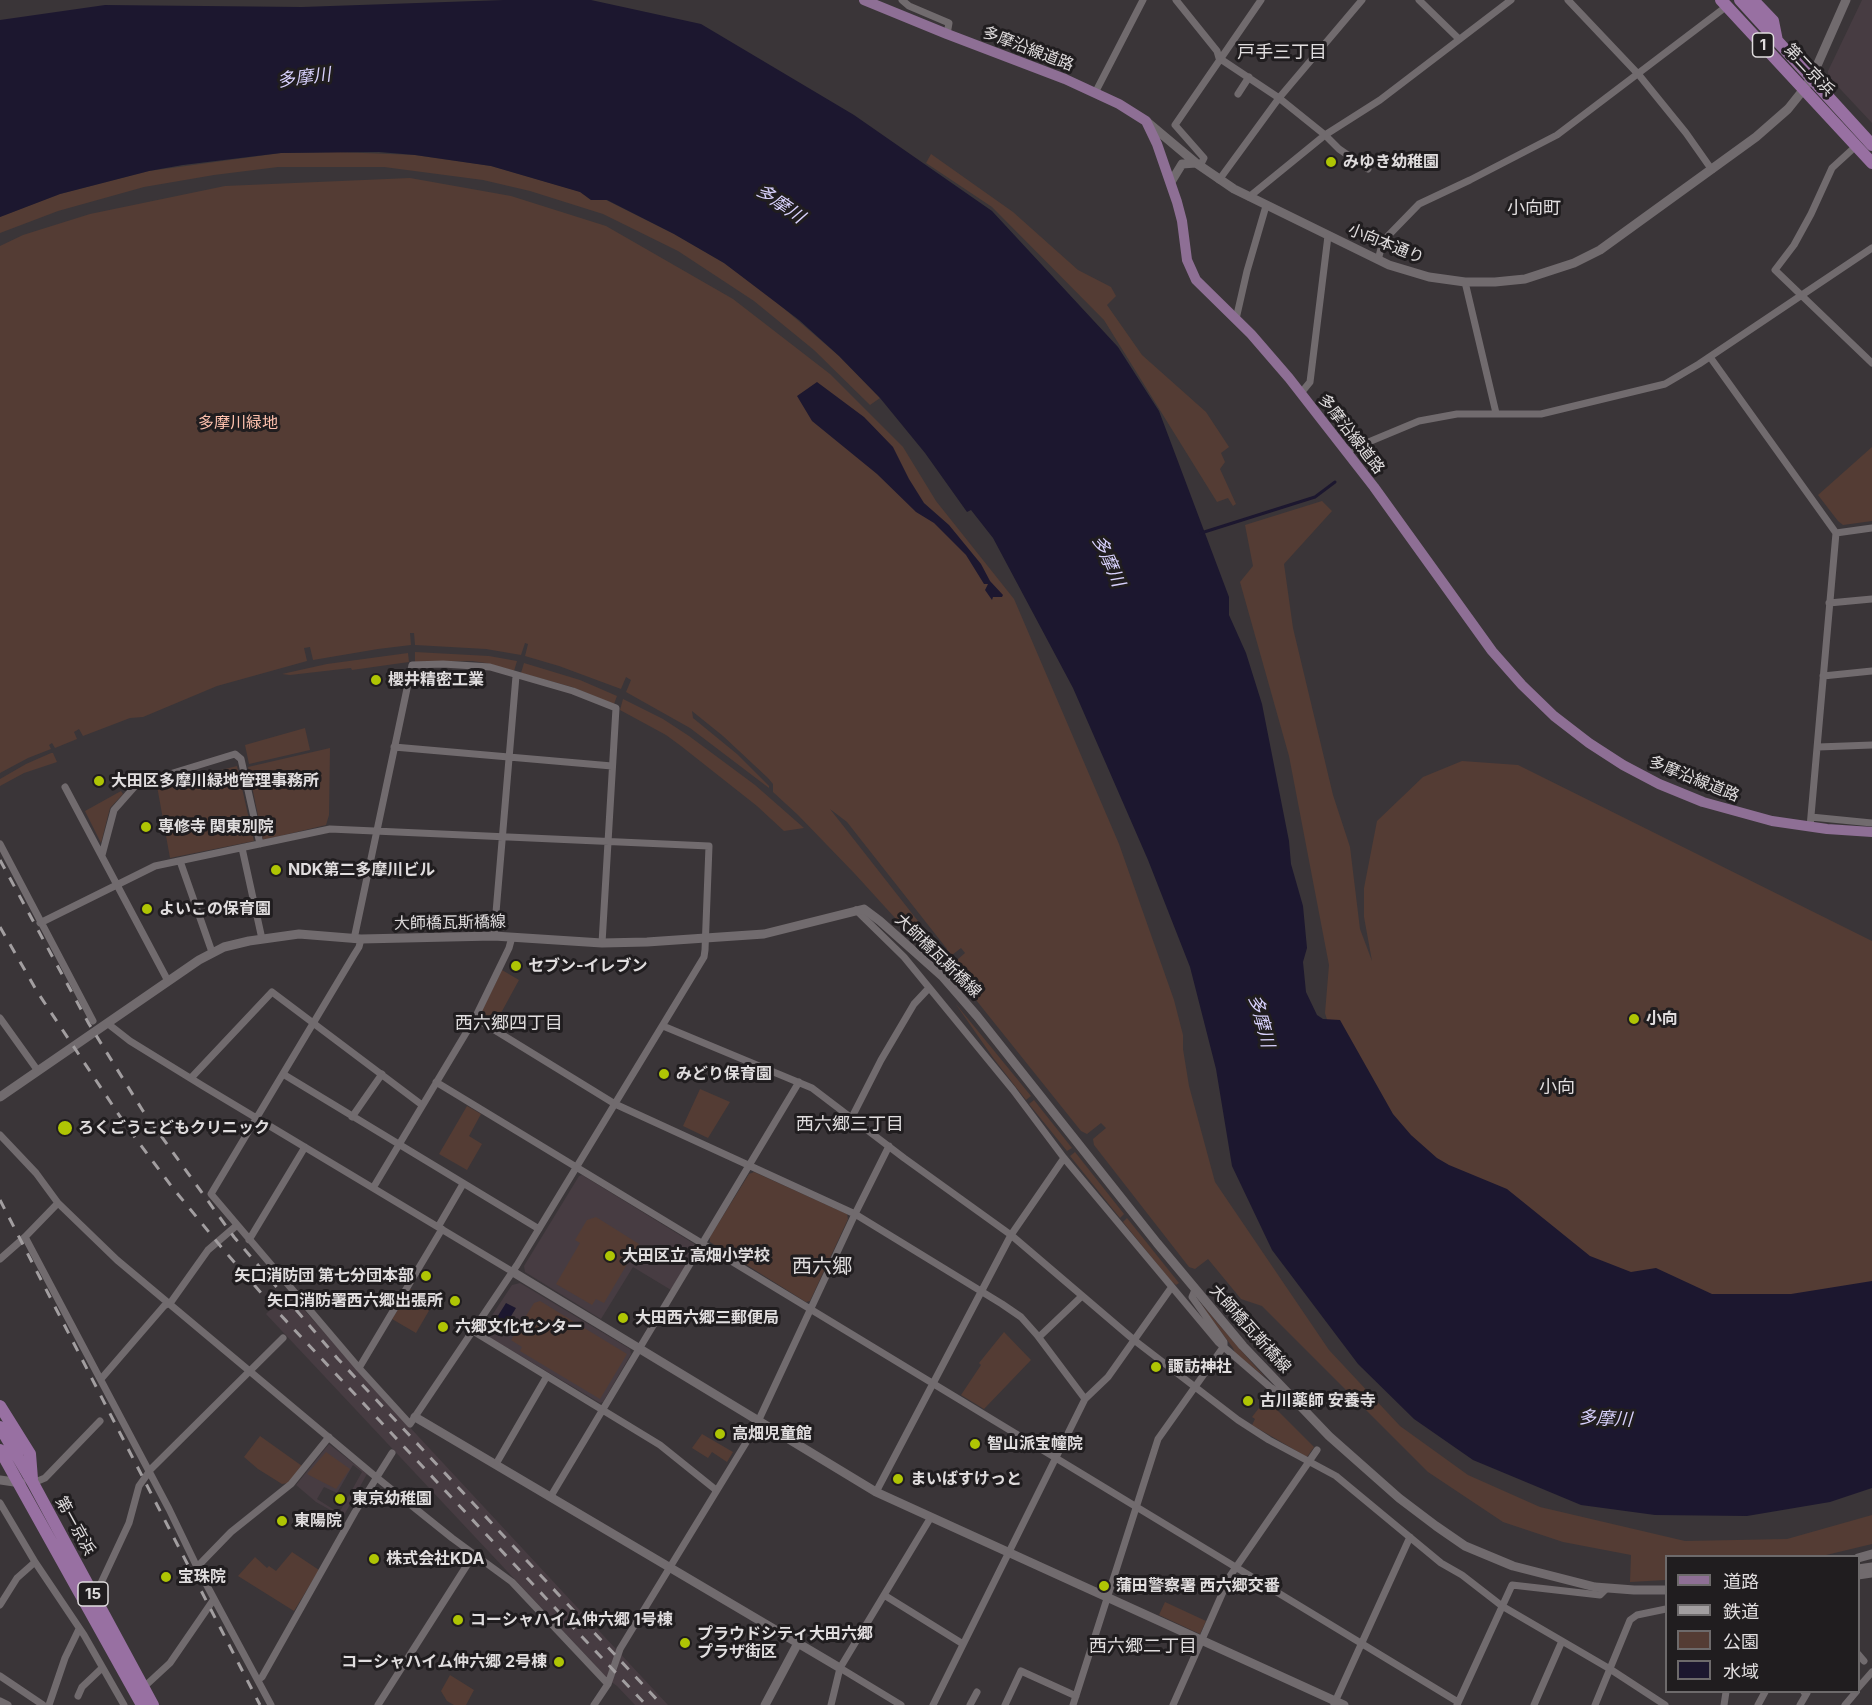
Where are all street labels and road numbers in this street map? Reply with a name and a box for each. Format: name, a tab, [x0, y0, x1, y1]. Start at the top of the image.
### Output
street label: 多摩沿線道路	[980, 23, 1076, 75]
road number: 1	[1752, 33, 1774, 57]
street label: 第二京浜	[1780, 40, 1838, 100]
street label: 小向本通り	[1345, 220, 1427, 268]
street label: 多摩沿線道路	[1314, 390, 1388, 478]
street label: 多摩沿線道路	[1646, 752, 1742, 806]
street label: 大師橋瓦斯橋線	[891, 910, 985, 1002]
street label: 大師橋瓦斯橋線	[394, 912, 506, 934]
street label: 大師橋瓦斯橋線	[1205, 1281, 1295, 1377]
street label: 第一京浜	[51, 1493, 99, 1559]
road number: 15	[78, 1582, 108, 1606]

